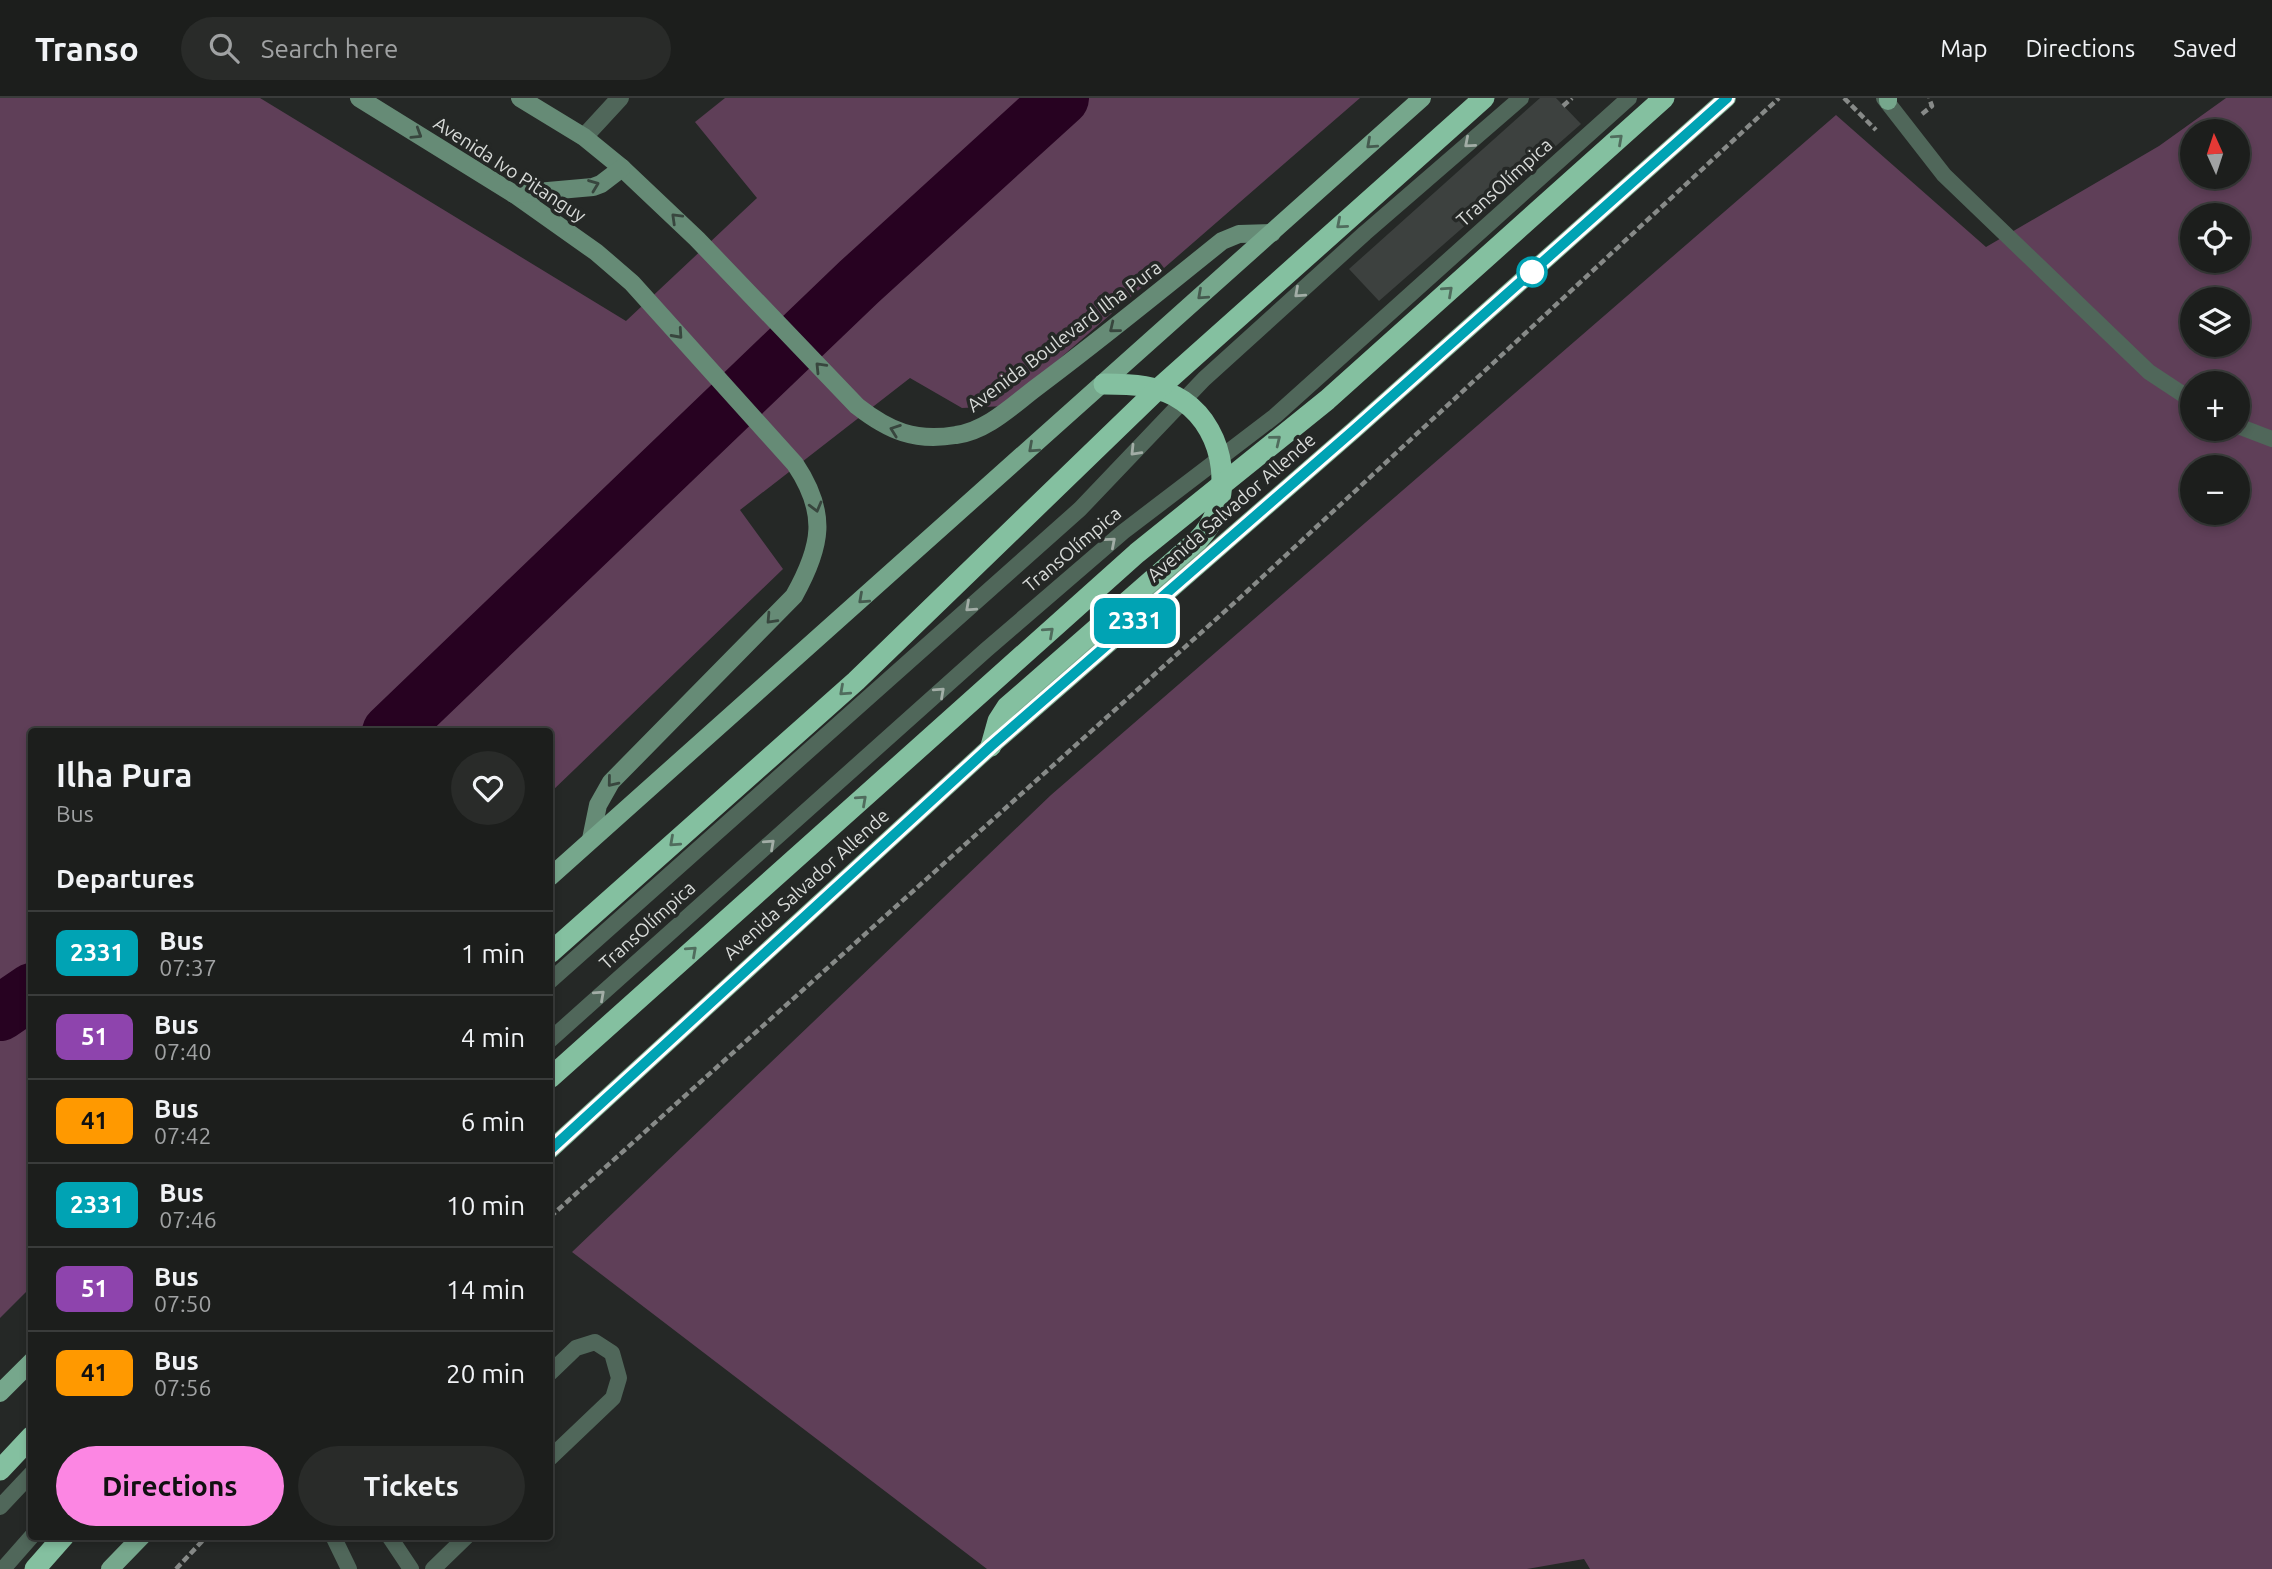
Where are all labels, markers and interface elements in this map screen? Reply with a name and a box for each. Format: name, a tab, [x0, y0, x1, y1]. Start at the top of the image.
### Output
search box	[181, 17, 671, 80]
icon: search	[205, 29, 243, 67]
text: Transo	[35, 30, 139, 67]
text: Search here	[261, 34, 398, 63]
text: Map	[1940, 35, 1987, 62]
text: Directions	[2025, 35, 2135, 62]
text: Saved	[2173, 35, 2237, 62]
street label: Avenida Ivo Pitanguy	[430, 112, 590, 226]
north arrow	[2180, 119, 2250, 189]
map controls	[2180, 119, 2250, 525]
one-way arrow	[410, 126, 423, 139]
street label: TransOlímpica	[1452, 133, 1556, 231]
one-way arrow	[1366, 135, 1379, 148]
one-way arrow	[1465, 135, 1478, 147]
one-way arrow	[1609, 135, 1622, 147]
one-way arrow	[588, 179, 600, 193]
button: locate	[2180, 203, 2250, 273]
one-way arrow	[671, 214, 684, 227]
one-way arrow	[1336, 216, 1349, 228]
street label: Avenida Boulevard Ilha Pura	[962, 256, 1166, 416]
unlabelled marker	[1517, 257, 1547, 287]
one-way arrow	[1294, 285, 1307, 298]
one-way arrow	[1197, 287, 1210, 299]
one-way arrow	[1440, 287, 1453, 299]
button: layers	[2180, 287, 2250, 357]
one-way arrow	[1109, 320, 1121, 333]
one-way arrow	[670, 326, 682, 339]
one-way arrow	[816, 363, 829, 376]
button: +	[2180, 371, 2250, 441]
one-way arrow	[890, 424, 902, 438]
street label: Avenida Salvador Allende	[1143, 428, 1319, 586]
one-way arrow	[1268, 436, 1281, 448]
one-way arrow	[1028, 440, 1041, 452]
one-way arrow	[1131, 443, 1144, 456]
button: −	[2180, 455, 2250, 525]
one-way arrow	[808, 501, 822, 513]
street label: TransOlímpica	[1019, 502, 1125, 596]
one-way arrow	[1103, 538, 1116, 550]
one-way arrow	[858, 591, 871, 603]
line badge: 2331	[1086, 598, 1184, 644]
one-way arrow	[965, 599, 978, 611]
text: 2331	[1108, 607, 1162, 634]
one-way arrow	[767, 611, 780, 624]
one-way arrow	[1041, 627, 1054, 640]
one-way arrow	[839, 683, 852, 696]
one-way arrow	[932, 688, 945, 700]
button: heart	[451, 751, 525, 825]
text: Ilha Pura	[56, 756, 192, 793]
one-way arrow	[608, 774, 621, 786]
one-way arrow	[854, 795, 867, 808]
text: Bus	[56, 801, 94, 826]
street label: Avenida Salvador Allende	[719, 804, 893, 964]
one-way arrow	[669, 834, 682, 846]
one-way arrow	[762, 840, 775, 852]
text: Departures	[56, 864, 194, 893]
street label: TransOlímpica	[595, 876, 699, 974]
text: Bus	[159, 926, 204, 955]
text: 2331	[70, 939, 124, 966]
text: 1 min	[461, 939, 525, 968]
one-way arrow	[684, 947, 697, 959]
text: 07:37	[159, 955, 217, 980]
one-way arrow	[592, 991, 605, 1003]
text: Bus	[154, 1010, 199, 1039]
text: 51	[81, 1023, 108, 1050]
text: 4 min	[461, 1023, 525, 1052]
text: 07:40	[154, 1039, 212, 1064]
text: Bus	[154, 1094, 199, 1123]
text: 41	[81, 1107, 108, 1134]
text: 6 min	[461, 1107, 525, 1136]
text: 07:42	[154, 1123, 212, 1148]
text: Bus	[159, 1178, 204, 1207]
text: 2331	[70, 1191, 124, 1218]
text: 10 min	[446, 1191, 525, 1220]
text: 07:46	[159, 1207, 217, 1232]
text: Bus	[154, 1262, 199, 1291]
text: 51	[81, 1275, 108, 1302]
text: 14 min	[446, 1275, 525, 1304]
text: 07:50	[154, 1291, 212, 1316]
text: Bus	[154, 1346, 199, 1375]
text: 41	[81, 1359, 108, 1386]
text: 20 min	[446, 1359, 525, 1388]
text: 07:56	[154, 1375, 212, 1400]
button: Directions	[56, 1446, 284, 1526]
button: Tickets	[298, 1446, 525, 1526]

